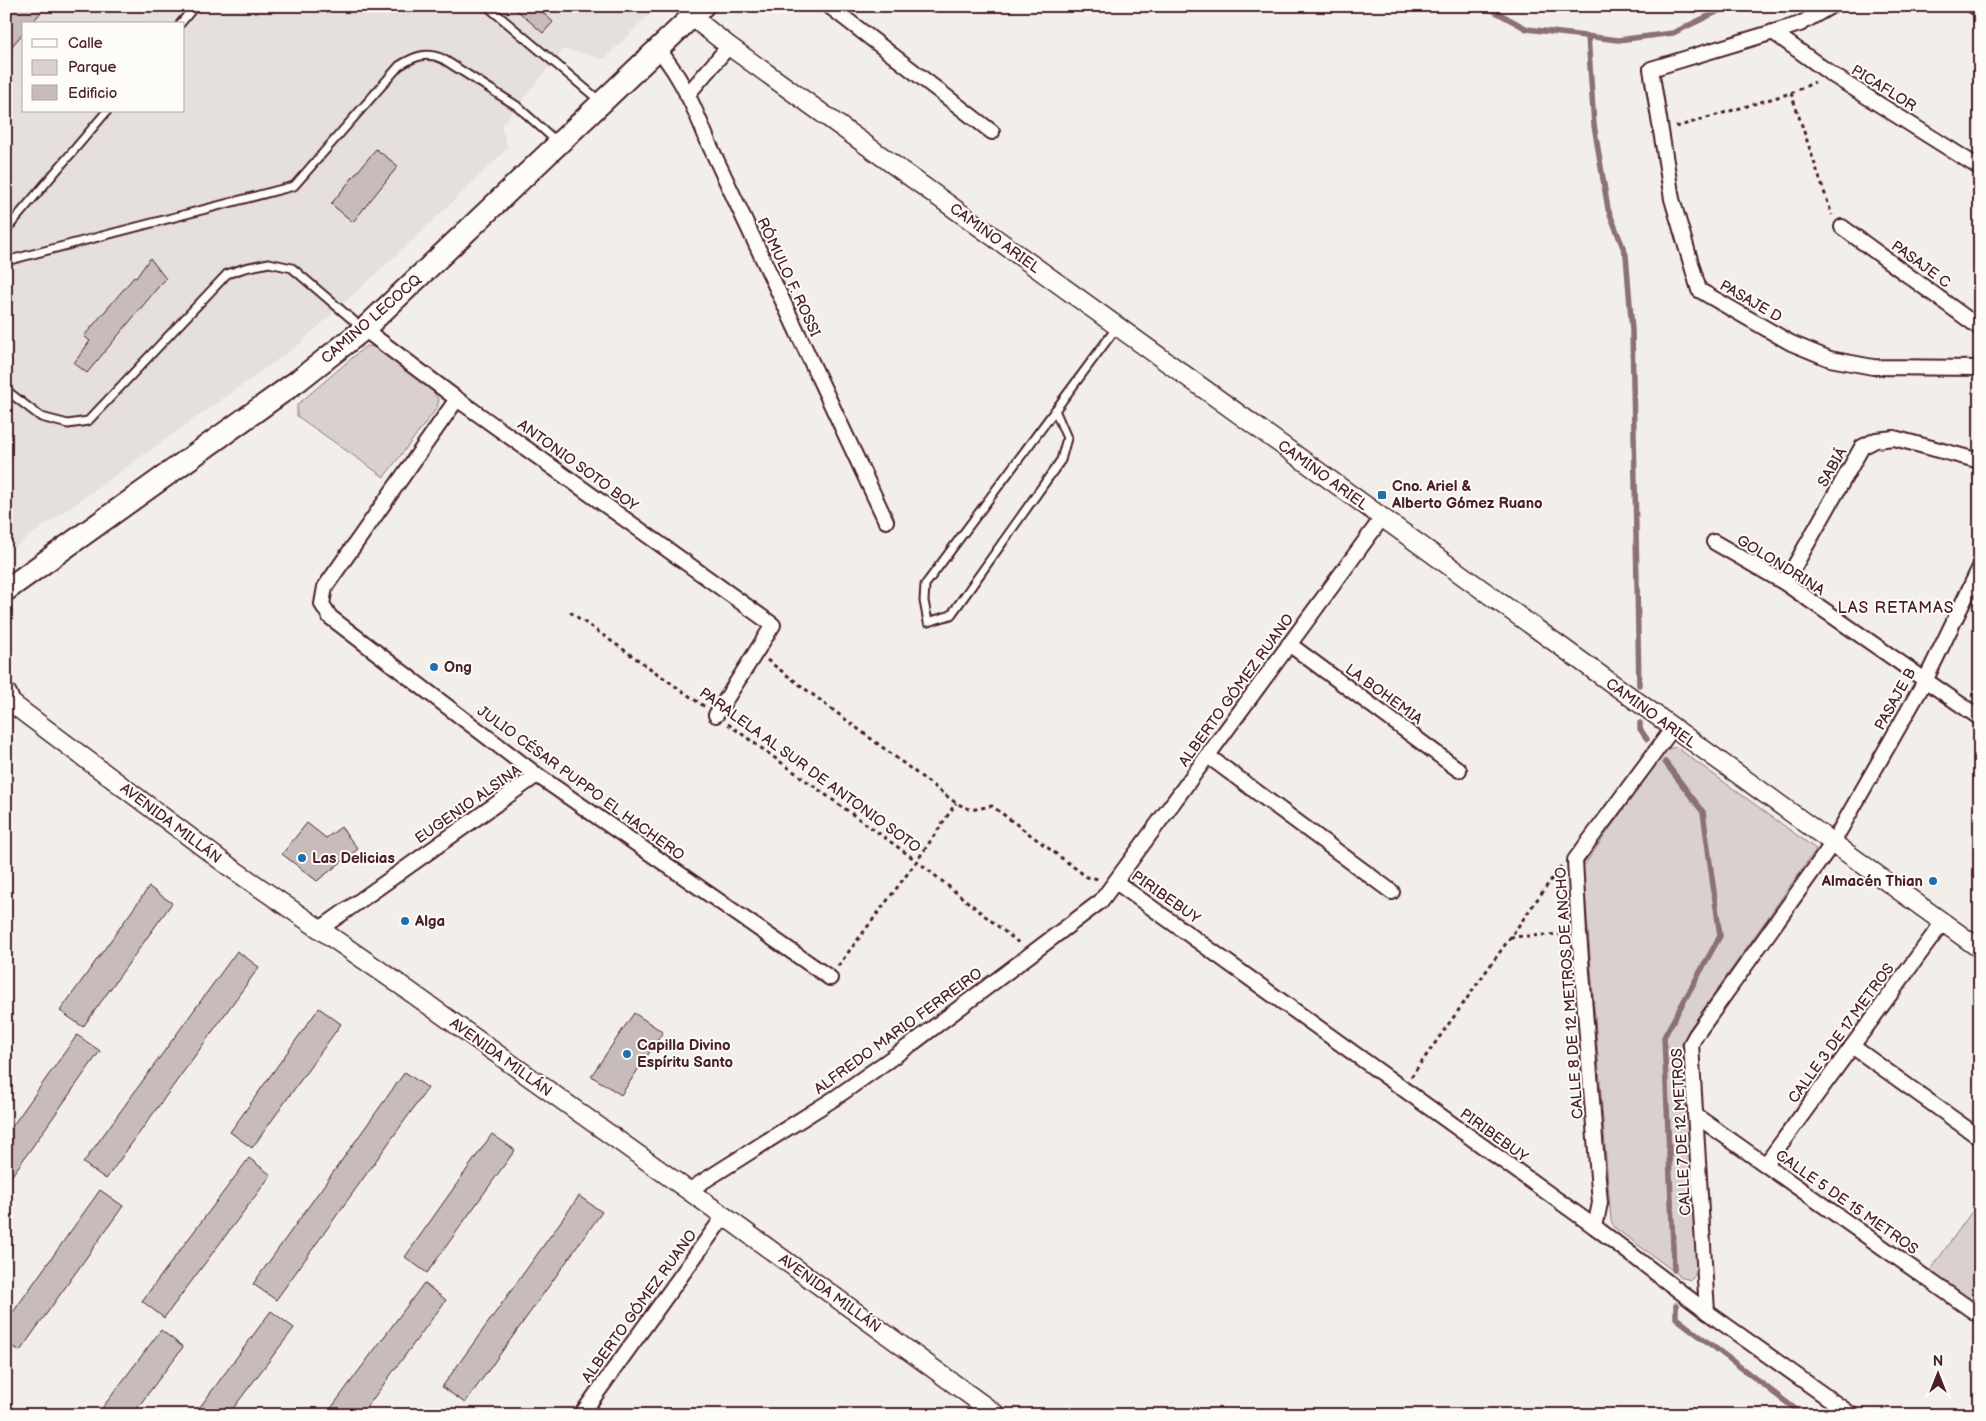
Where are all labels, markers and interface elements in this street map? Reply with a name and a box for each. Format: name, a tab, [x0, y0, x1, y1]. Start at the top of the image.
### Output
legend	[22, 22, 185, 112]
text: Calle	[68, 34, 103, 53]
text: Parque	[68, 58, 117, 77]
street label: PICAFLOR	[1848, 61, 1920, 116]
text: Edificio	[68, 84, 117, 103]
street label: CAMINO ARIEL	[946, 199, 1044, 278]
street label: RÓMULO F. ROSSI	[753, 215, 825, 340]
street label: PASAJE C	[1887, 237, 1954, 292]
street label: CAMINO LECOCQ	[317, 270, 426, 368]
street label: PASAJE D	[1716, 276, 1785, 327]
street label: ANTONIO SOTO BOY	[514, 415, 642, 516]
street label: CAMINO ARIEL	[1274, 436, 1372, 515]
street label: SABIÁ	[1814, 444, 1852, 490]
place label: Cno. Ariel & Alberto Gómez Ruano	[1391, 477, 1543, 513]
marker: Cno. Ariel & Alberto Gómez Ruano	[1376, 489, 1388, 501]
street label: GOLONDRINA	[1733, 531, 1829, 600]
district label: LAS RETAMAS	[1838, 599, 1954, 618]
street label: ALBERTO GÓMEZ RUANO	[1175, 610, 1298, 770]
place label: Ong	[444, 658, 472, 677]
street label: LA BOHEMIA	[1341, 660, 1427, 729]
marker: Ong	[428, 661, 440, 673]
street label: PASAJE B	[1871, 665, 1920, 734]
street label: CAMINO ARIEL	[1602, 674, 1700, 753]
street label: PARALELA AL SUR DE ANTONIO SOTO	[695, 684, 924, 857]
street label: JULIO CÉSAR PUPPO EL HACHERO	[473, 702, 688, 865]
street label: EUGENIO ALSINA	[411, 760, 526, 848]
street label: AVENIDA MILLÁN	[116, 779, 225, 868]
place label: Las Delicias	[312, 849, 395, 868]
marker: Las Delicias	[296, 852, 308, 864]
street label: CALLE 8 DE 12 METROS DE ANCHO	[1551, 866, 1588, 1120]
street label: PIRIBEBUY	[1128, 867, 1204, 928]
place label: Almacén Thian	[1821, 872, 1923, 891]
marker: Almacén Thian	[1927, 875, 1939, 887]
place label: Alga	[414, 912, 445, 931]
marker: Alga	[399, 915, 411, 927]
street label: CALLE 3 DE 17 METROS	[1784, 960, 1899, 1107]
street label: ALFREDO MARIO FERREIRO	[810, 964, 986, 1099]
street label: AVENIDA MILLÁN	[446, 1014, 556, 1101]
place label: Capilla Divino Espíritu Santo	[637, 1036, 733, 1072]
marker: Capilla Divino Espíritu Santo	[621, 1048, 633, 1060]
street label: CALLE 7 DE 12 METROS	[1668, 1048, 1695, 1216]
street label: PIRIBEBUY	[1456, 1104, 1532, 1167]
street label: CALLE 5 DE 15 METROS	[1772, 1146, 1922, 1259]
street label: ALBERTO GÓMEZ RUANO	[578, 1226, 701, 1386]
street label: AVENIDA MILLÁN	[775, 1250, 885, 1337]
north arrow	[1914, 1348, 1964, 1398]
text: N	[1933, 1353, 1943, 1370]

